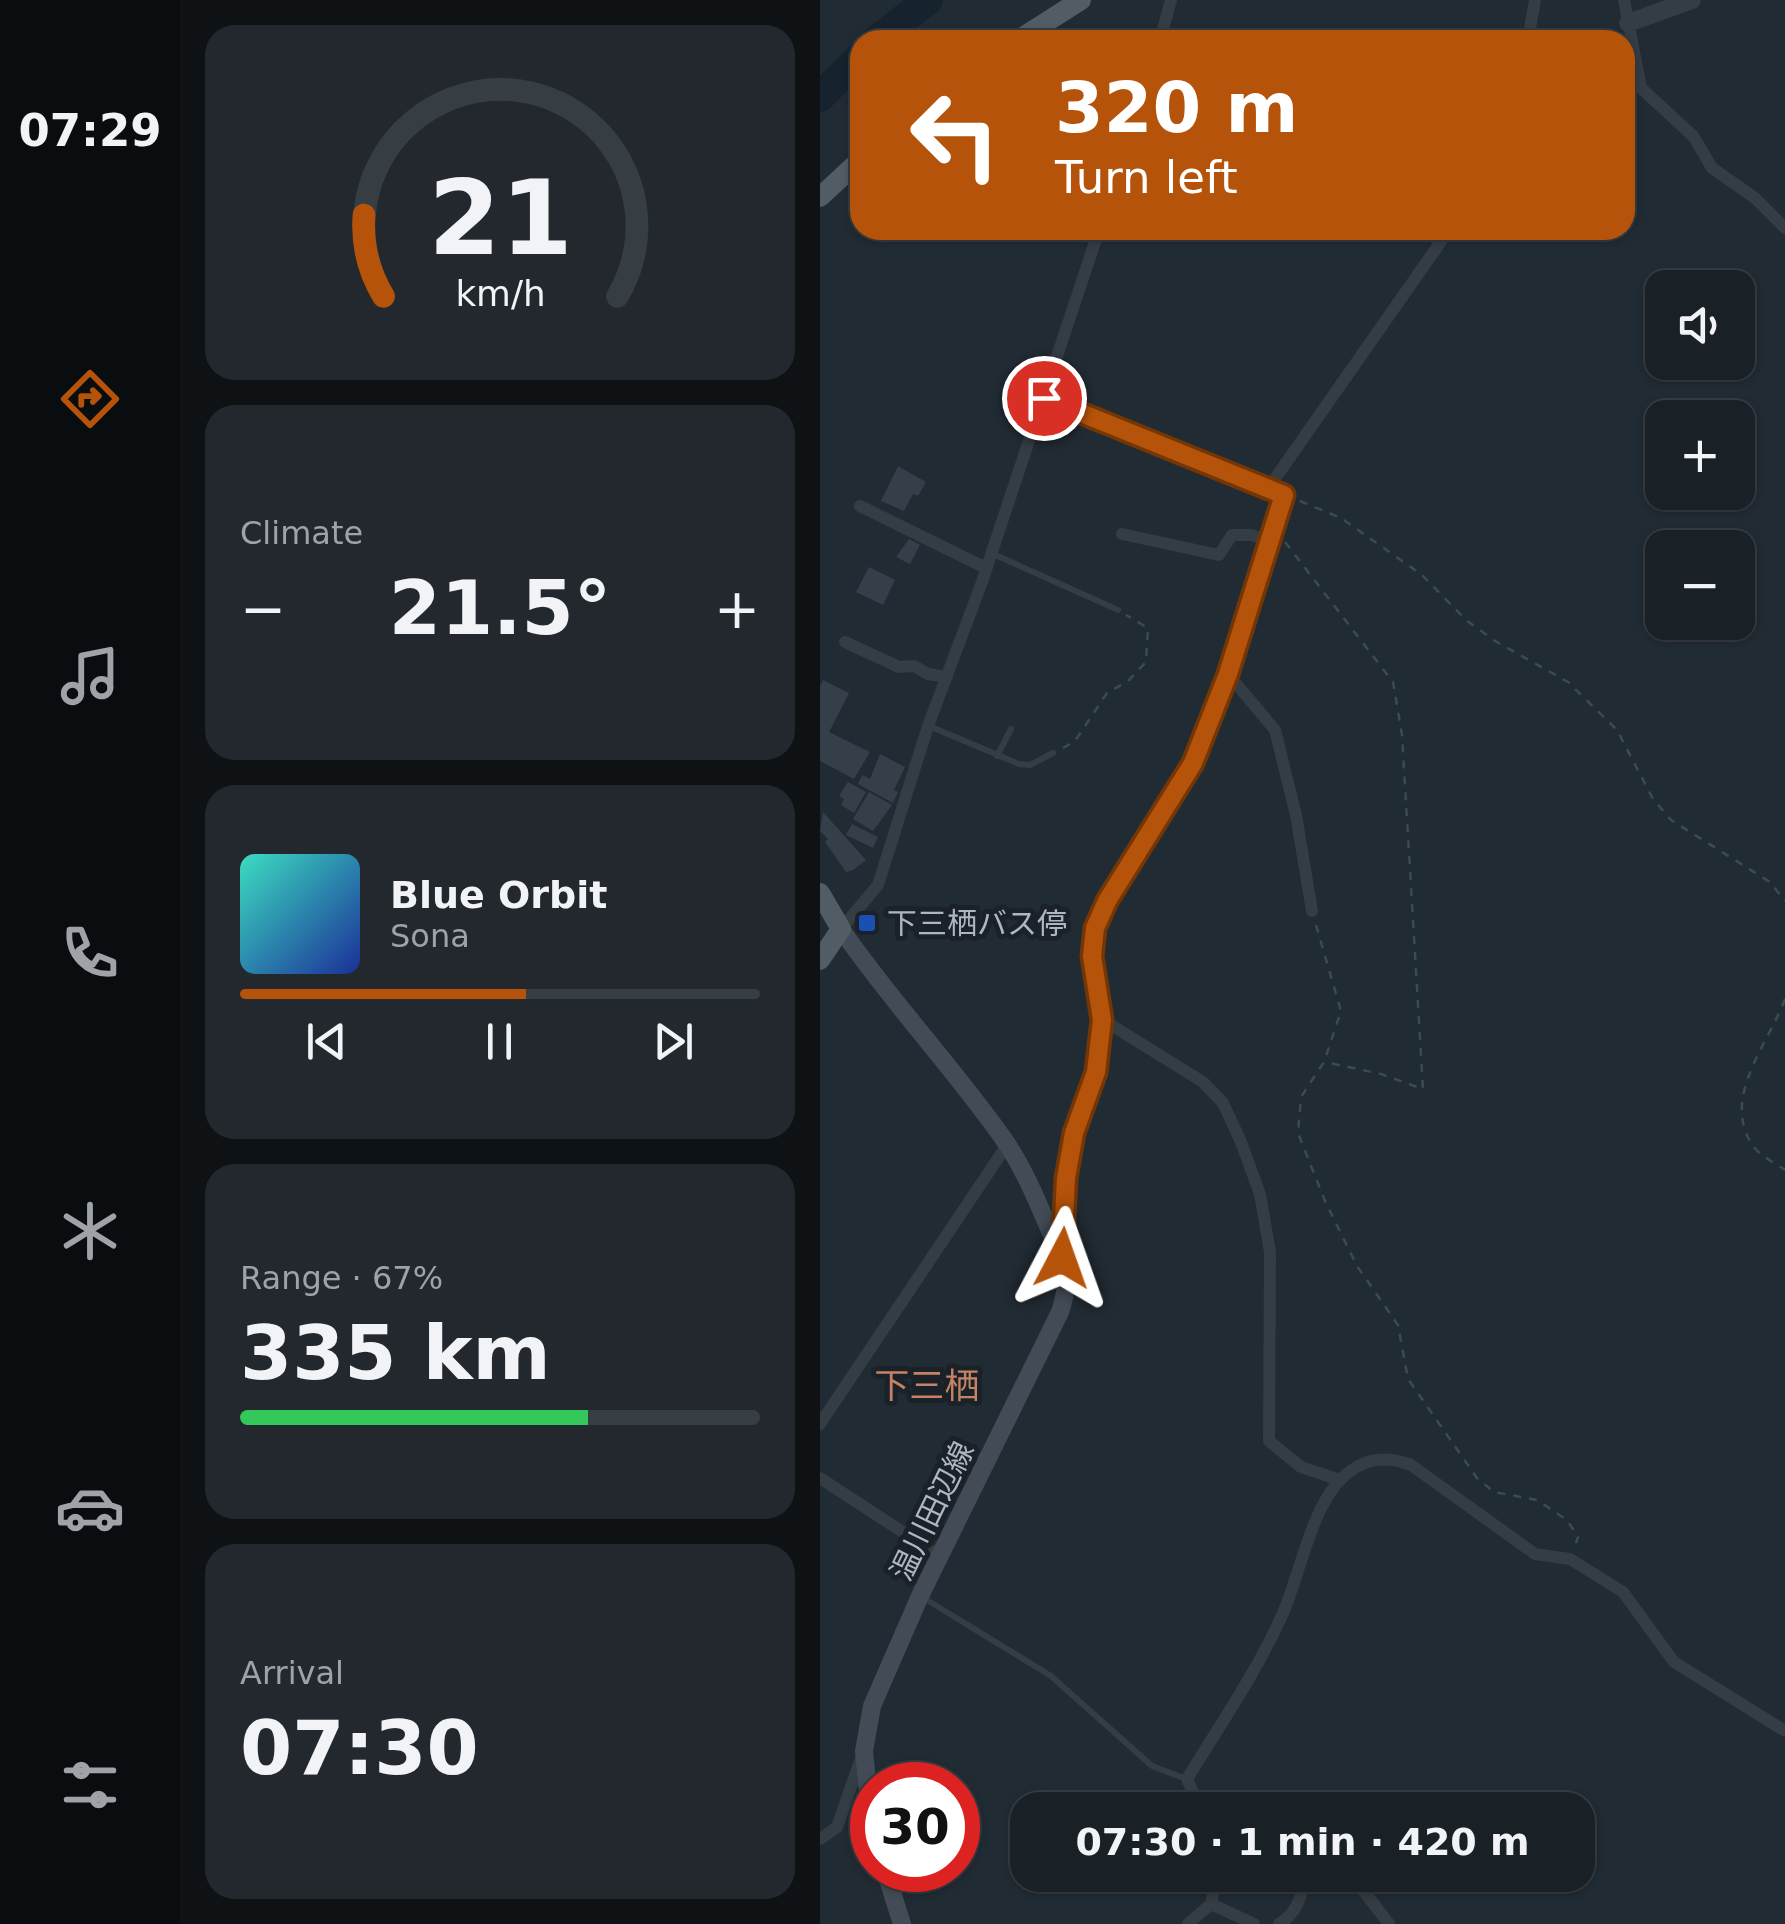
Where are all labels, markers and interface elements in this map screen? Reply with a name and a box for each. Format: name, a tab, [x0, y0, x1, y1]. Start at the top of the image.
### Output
text: 320 m	[1055, 67, 1298, 149]
icon: left	[890, 70, 1020, 200]
text: 07:29	[18, 104, 162, 157]
text: Turn left	[1055, 151, 1238, 204]
text: 21	[428, 157, 572, 279]
map controls	[1645, 270, 1755, 640]
button: sound	[1645, 270, 1755, 380]
text: km/h	[455, 273, 545, 314]
pin	[1002, 356, 1087, 441]
icon: directions	[55, 364, 125, 434]
icon: arrive	[1017, 371, 1072, 426]
button: +	[1645, 400, 1755, 510]
text: Climate	[240, 514, 363, 552]
button: −	[1645, 530, 1755, 640]
text: 21.5°	[389, 564, 611, 652]
text: −	[240, 577, 286, 641]
text: +	[714, 577, 760, 641]
icon: music	[55, 641, 125, 711]
text: Blue Orbit	[390, 873, 607, 917]
place label: 下三栖バス停	[887, 906, 1067, 941]
marker: 下三栖バス停	[856, 912, 878, 934]
text: Sona	[390, 917, 470, 955]
icon: phone	[55, 918, 125, 988]
icon: previous	[299, 1014, 354, 1069]
icon: pause	[472, 1014, 527, 1069]
icon: next	[646, 1014, 701, 1069]
icon: climate	[55, 1196, 125, 1266]
position arrow	[1010, 1206, 1114, 1310]
text: Range · 67%	[240, 1259, 443, 1297]
text: 335 km	[240, 1309, 551, 1397]
district label: 下三栖	[874, 1366, 980, 1406]
street label: 温川田辺線	[883, 1436, 981, 1586]
icon: car	[55, 1473, 125, 1543]
text: Arrival	[240, 1654, 344, 1692]
text: 07:30	[240, 1704, 479, 1792]
icon: filters	[55, 1750, 125, 1820]
speed limit sign: 30	[850, 1762, 980, 1892]
text: 07:30 · 1 min · 420 m	[1075, 1820, 1530, 1864]

